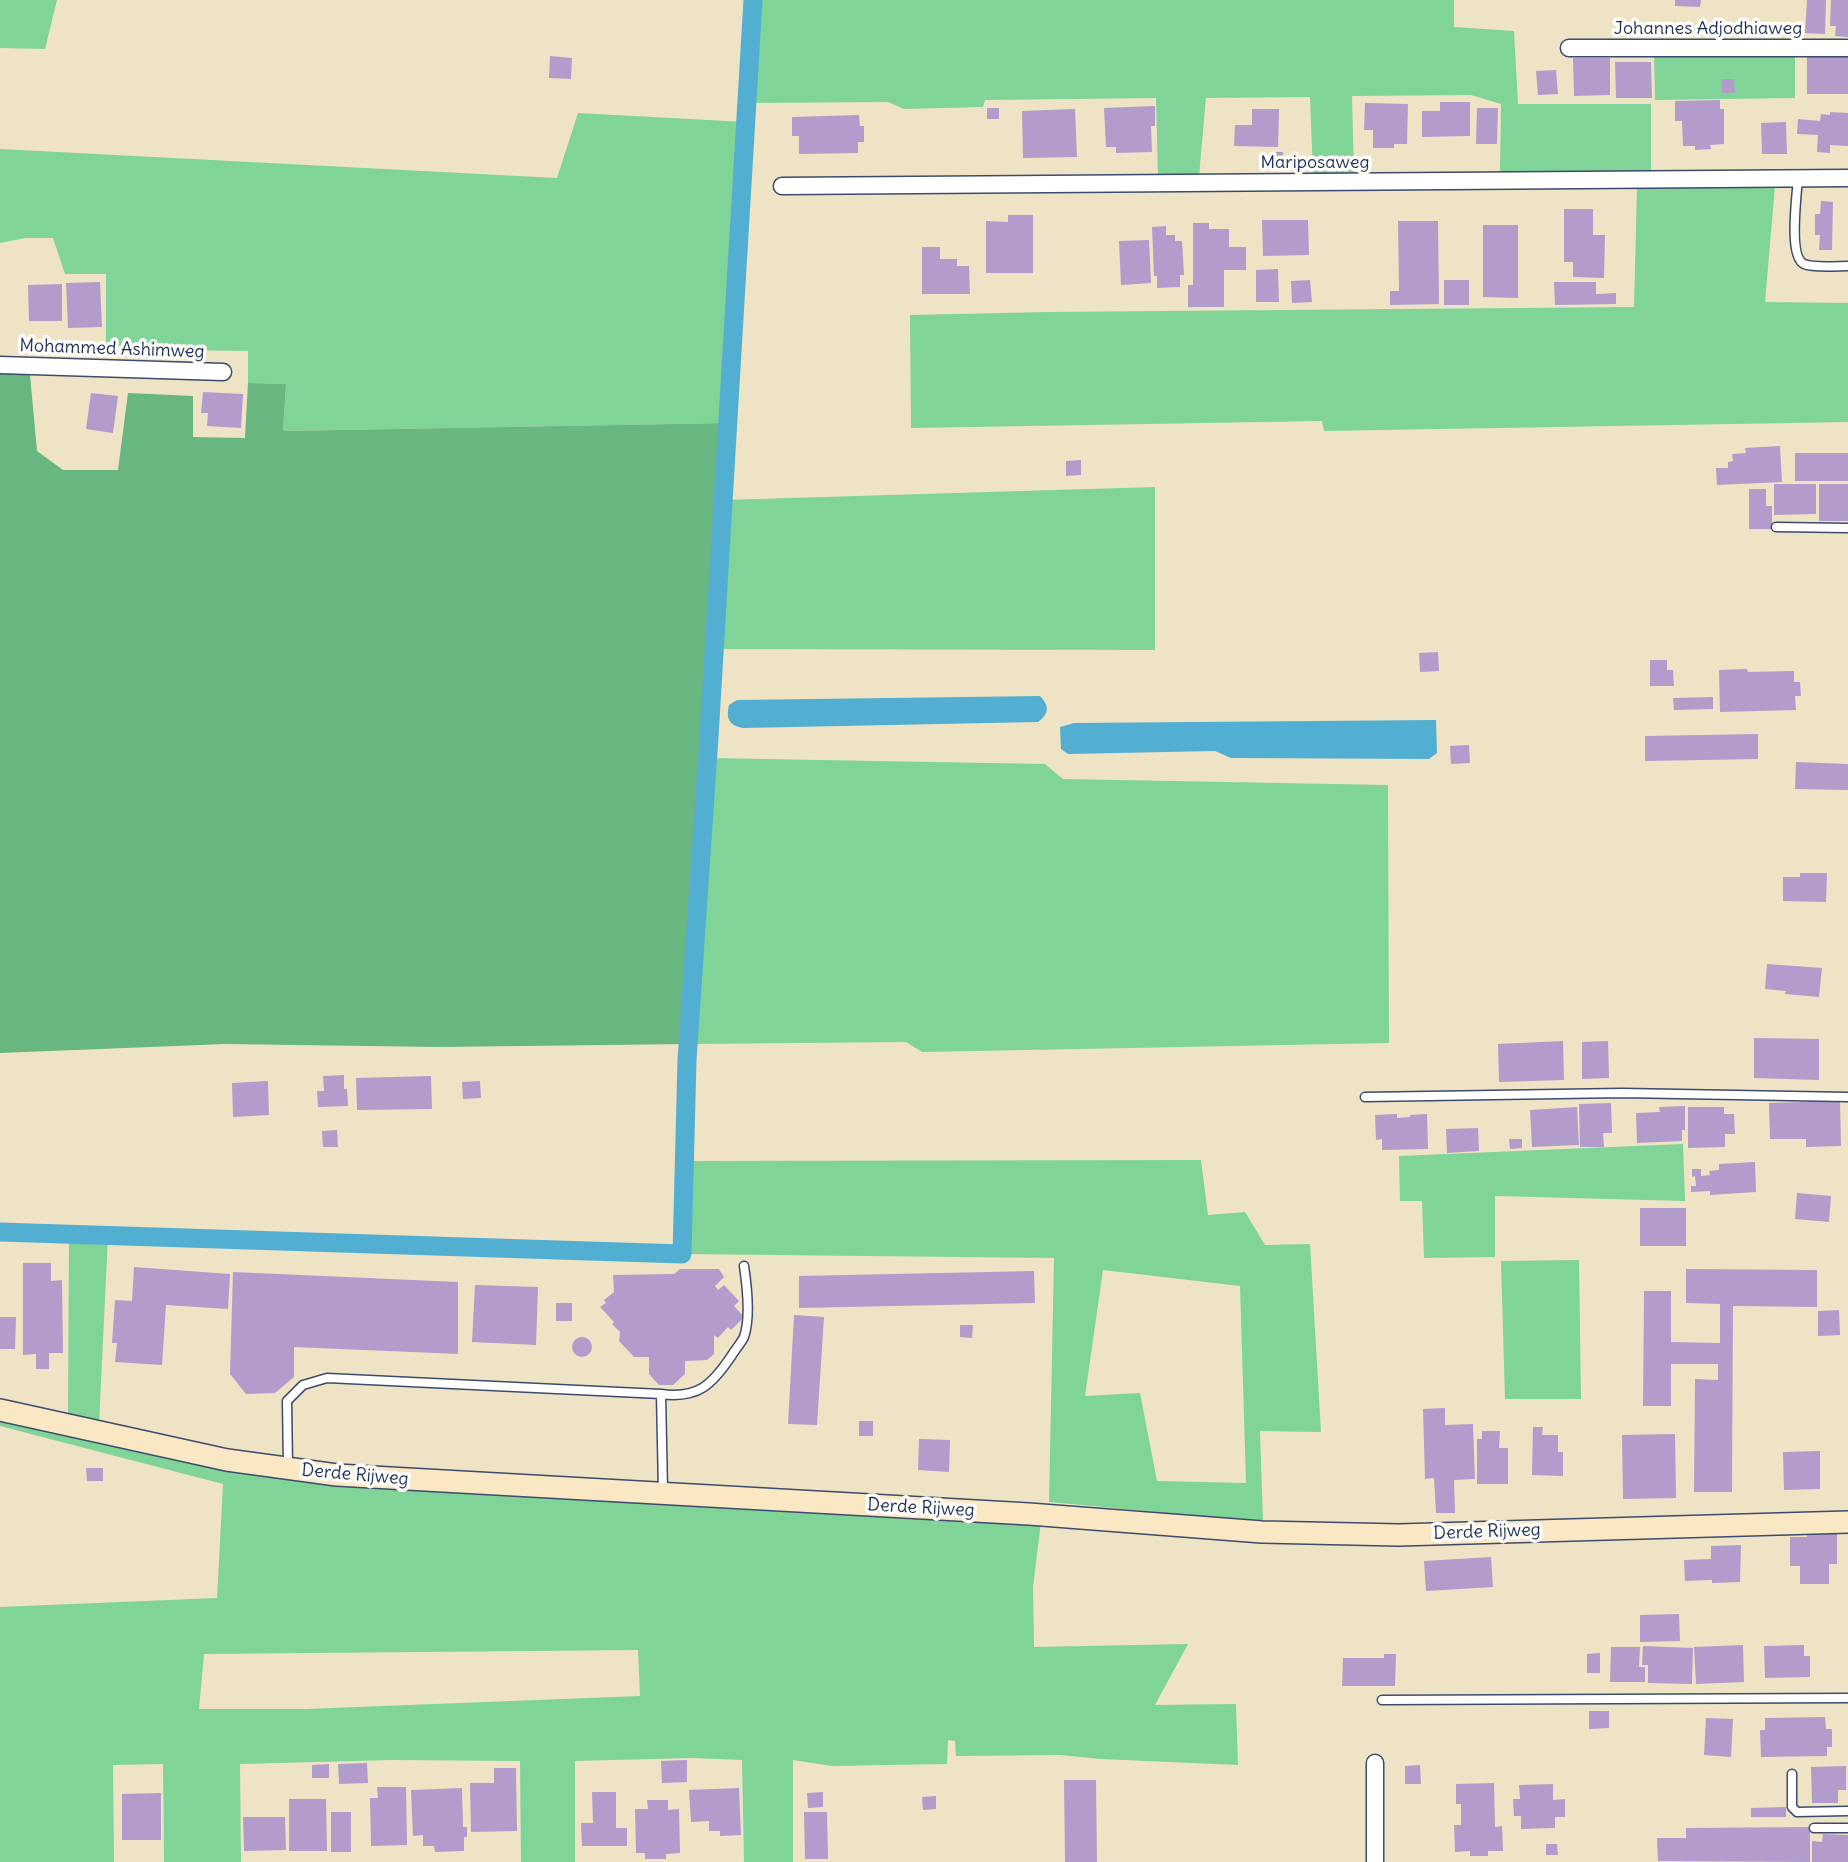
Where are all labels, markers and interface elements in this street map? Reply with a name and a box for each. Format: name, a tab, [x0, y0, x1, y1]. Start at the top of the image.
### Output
street label: Johannes Adjodhiaweg	[1614, 18, 1802, 40]
street label: Mariposaweg	[1261, 152, 1369, 174]
street label: Mohammed Ashimweg	[19, 335, 205, 363]
street label: Derde Rijweg	[301, 1460, 409, 1490]
street label: Derde Rijweg	[867, 1494, 975, 1522]
street label: Derde Rijweg	[1433, 1519, 1541, 1545]

